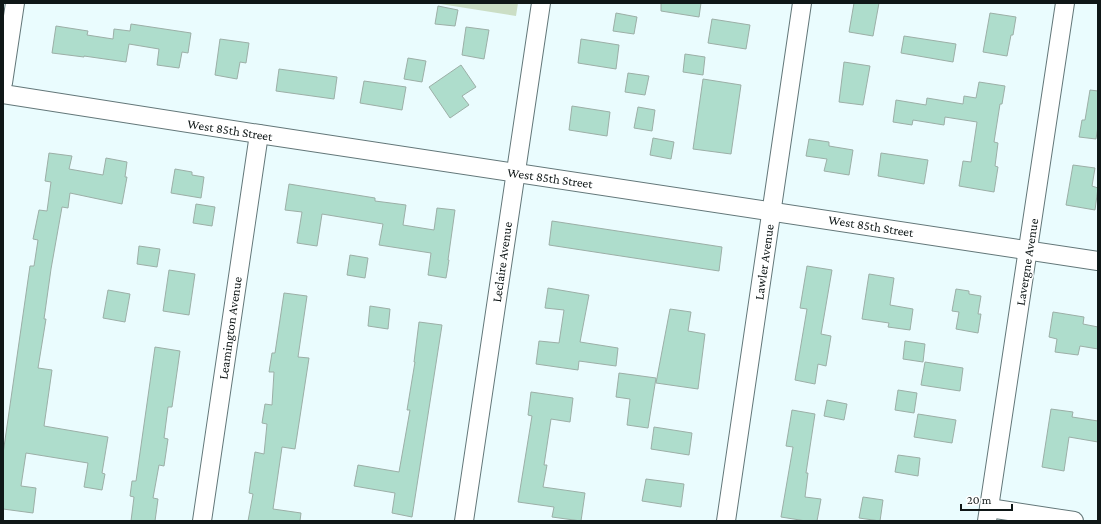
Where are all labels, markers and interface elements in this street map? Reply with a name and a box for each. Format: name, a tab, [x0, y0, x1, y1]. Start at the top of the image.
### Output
street label: West 85th Street	[186, 116, 274, 144]
street label: West 85th Street	[506, 165, 594, 192]
street label: West 85th Street	[827, 212, 915, 240]
street label: Lavergne Avenue	[1013, 217, 1041, 307]
street label: Leclaire Avenue	[489, 220, 515, 303]
street label: Lawler Avenue	[751, 223, 777, 301]
street label: Leamington Avenue	[215, 275, 245, 380]
scale bar	[961, 486, 1012, 512]
text: 20 m	[967, 493, 992, 507]

